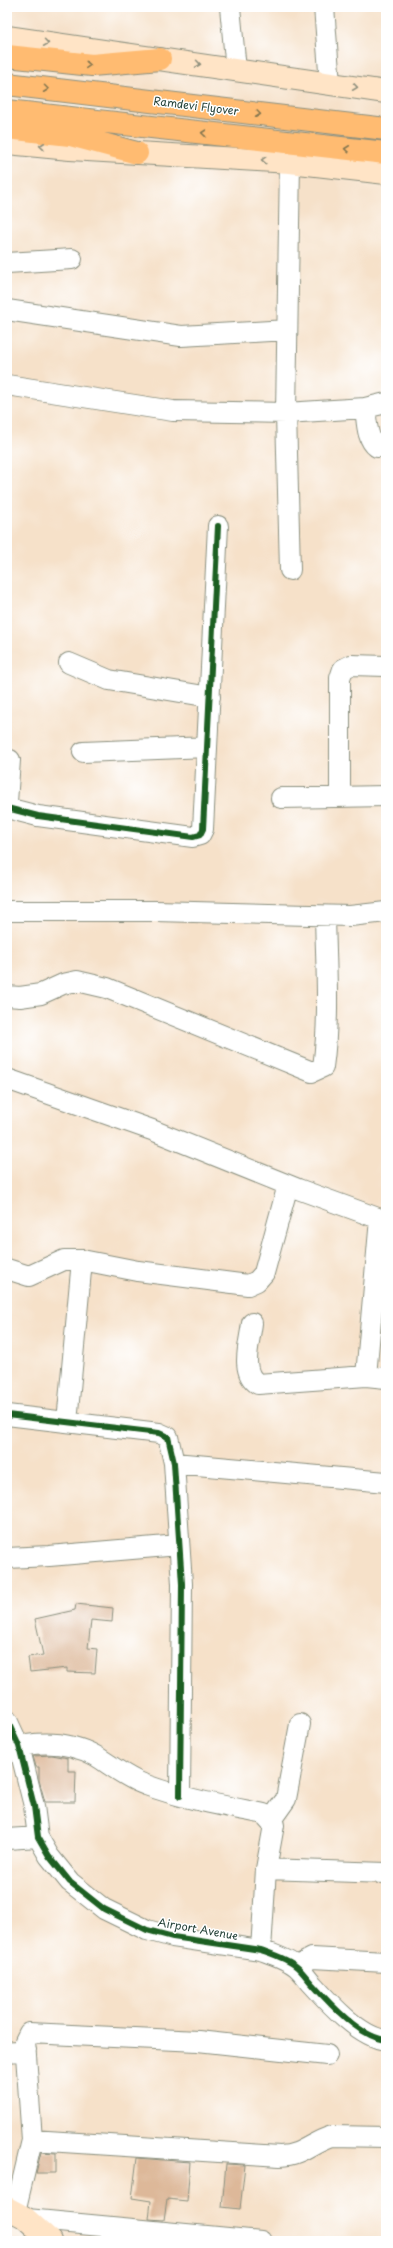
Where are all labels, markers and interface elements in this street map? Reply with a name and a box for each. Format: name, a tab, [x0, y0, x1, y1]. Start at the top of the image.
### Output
one-way arrow	[43, 38, 49, 47]
one-way arrow	[195, 59, 201, 68]
one-way arrow	[84, 60, 91, 69]
one-way arrow	[352, 82, 358, 91]
one-way arrow	[43, 84, 49, 93]
street label: Ramdevi Flyover	[152, 92, 240, 119]
one-way arrow	[255, 109, 261, 118]
one-way arrow	[201, 128, 207, 137]
one-way arrow	[39, 142, 45, 151]
one-way arrow	[344, 144, 350, 153]
one-way arrow	[261, 156, 267, 165]
street label: Airport Avenue	[157, 1913, 240, 1944]

